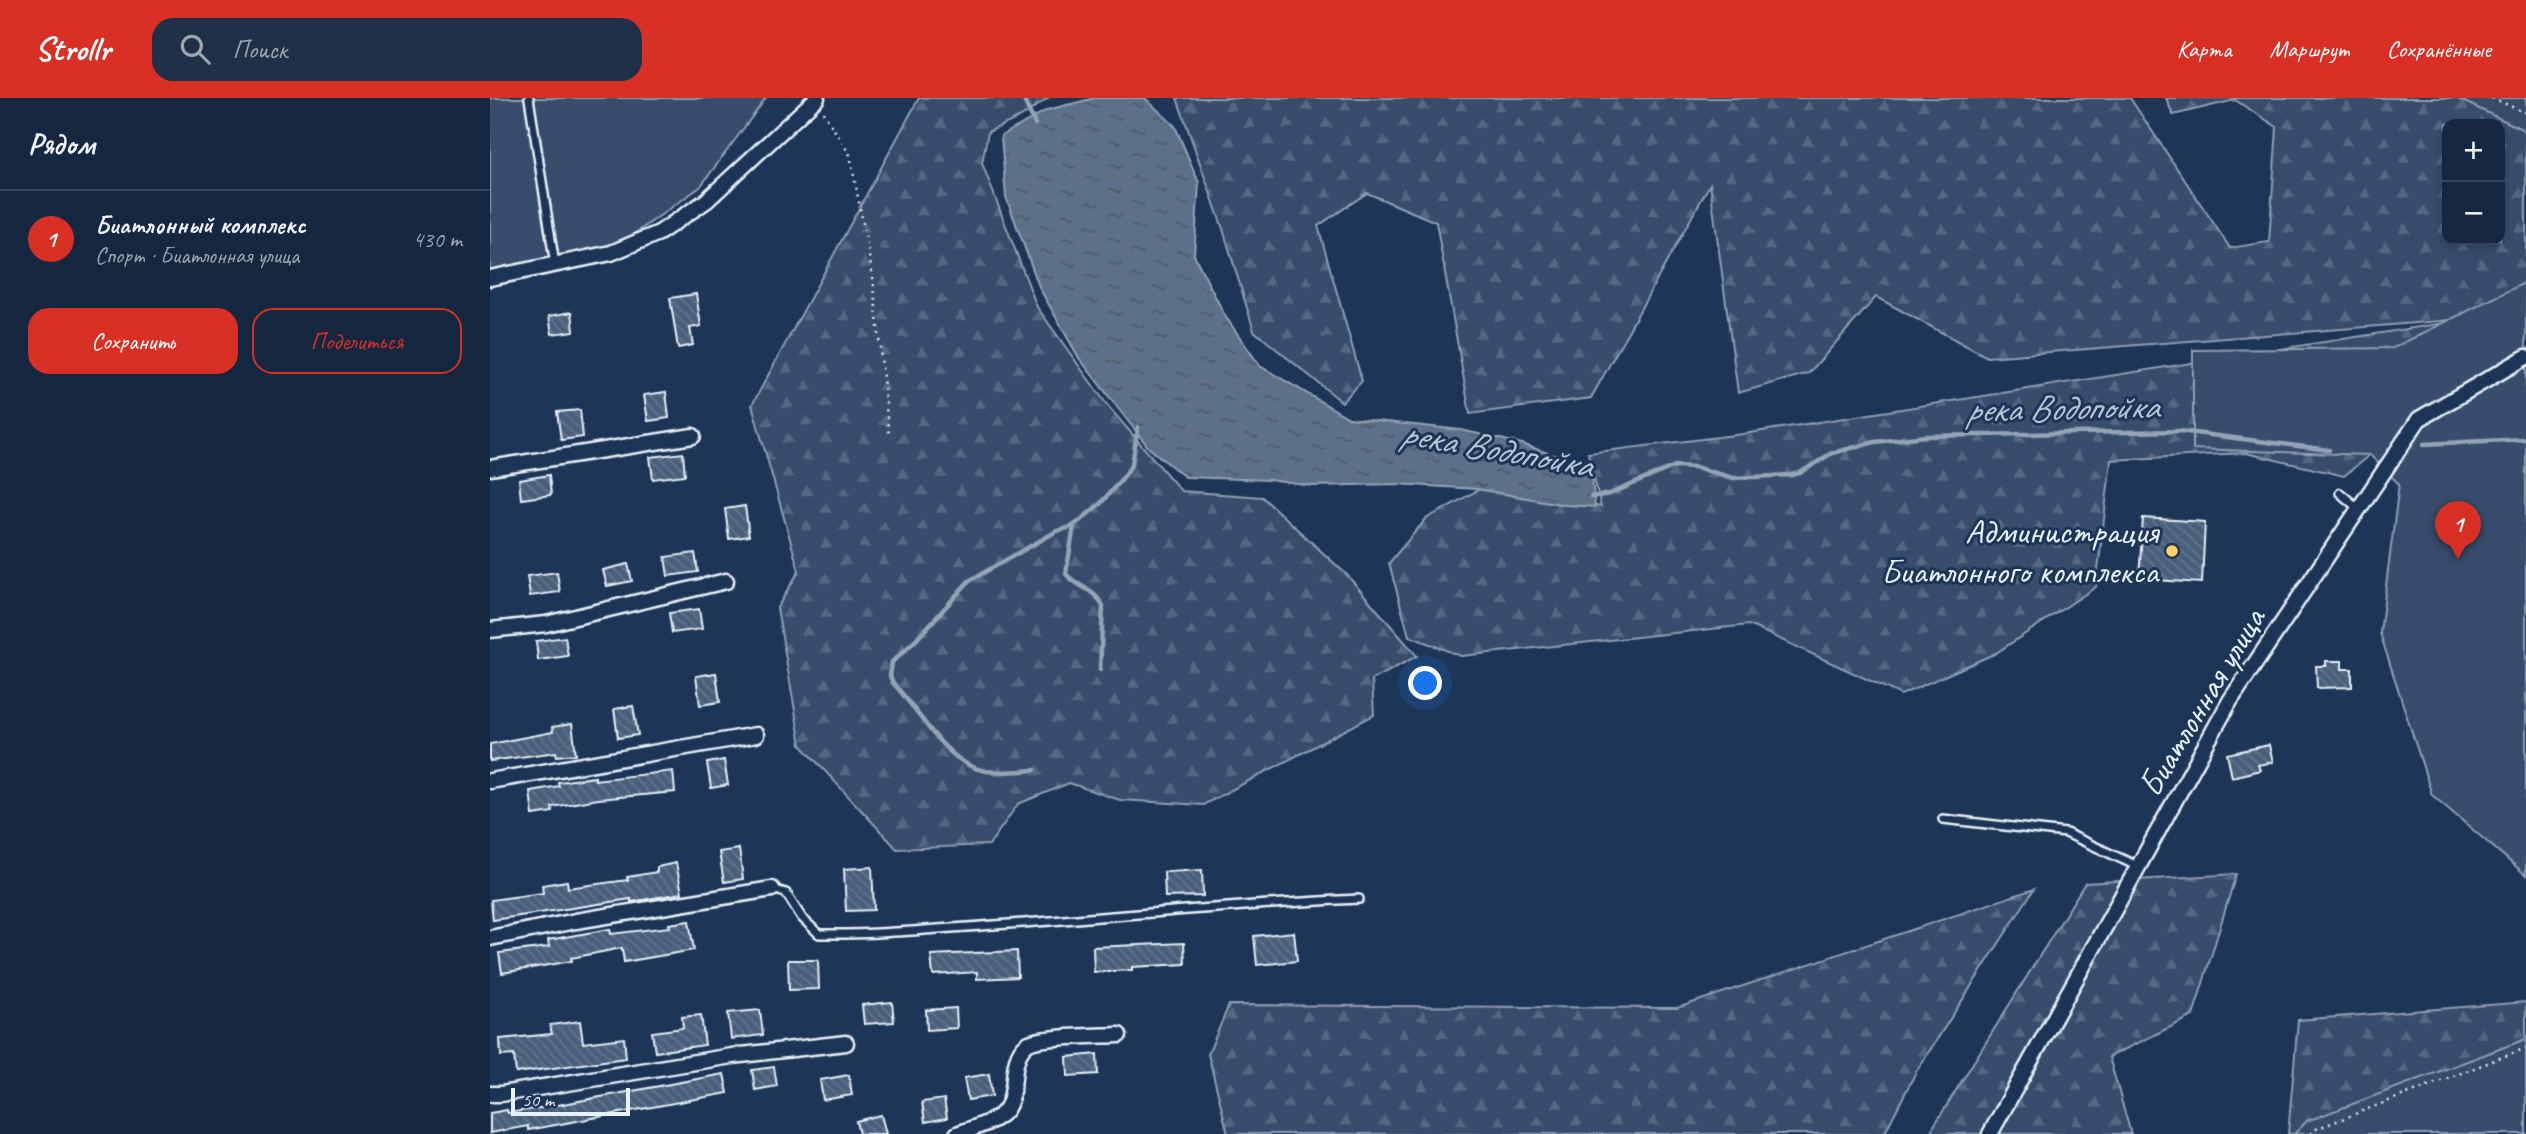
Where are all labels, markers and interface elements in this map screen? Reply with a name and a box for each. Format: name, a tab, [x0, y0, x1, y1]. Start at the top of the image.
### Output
search box	[152, 18, 642, 81]
text: Strollr	[35, 28, 110, 70]
icon: search	[176, 30, 214, 68]
text: Поиск	[232, 33, 287, 66]
text: Карта	[2177, 34, 2232, 64]
text: Маршрут	[2270, 34, 2349, 64]
text: Сохранённые	[2387, 34, 2491, 64]
map controls	[2442, 119, 2505, 245]
button: +	[2442, 119, 2505, 182]
text: Рядом	[28, 125, 95, 163]
button: −	[2442, 182, 2505, 245]
text: Биатлонный комплекс	[95, 208, 306, 241]
text: 1	[46, 225, 56, 254]
text: 430 m	[413, 225, 462, 254]
text: Спорт · Биатлонная улица	[95, 241, 299, 270]
button: Сохранить	[28, 308, 238, 374]
button: Поделиться	[252, 308, 462, 374]
water label: река Водопойка	[1964, 382, 2163, 433]
water label: река Водопойка	[1397, 408, 1600, 489]
pin: 1	[2435, 501, 2481, 559]
place label: Администрация Биатлонного комплекса	[1881, 509, 2160, 594]
marker: Администрация Биатлонного комплекса	[2164, 543, 2180, 559]
street label: Биатлонная улица	[2128, 598, 2276, 805]
your location	[1408, 666, 1442, 700]
scale bar	[511, 1085, 630, 1117]
text: 50 m	[522, 1088, 554, 1112]

